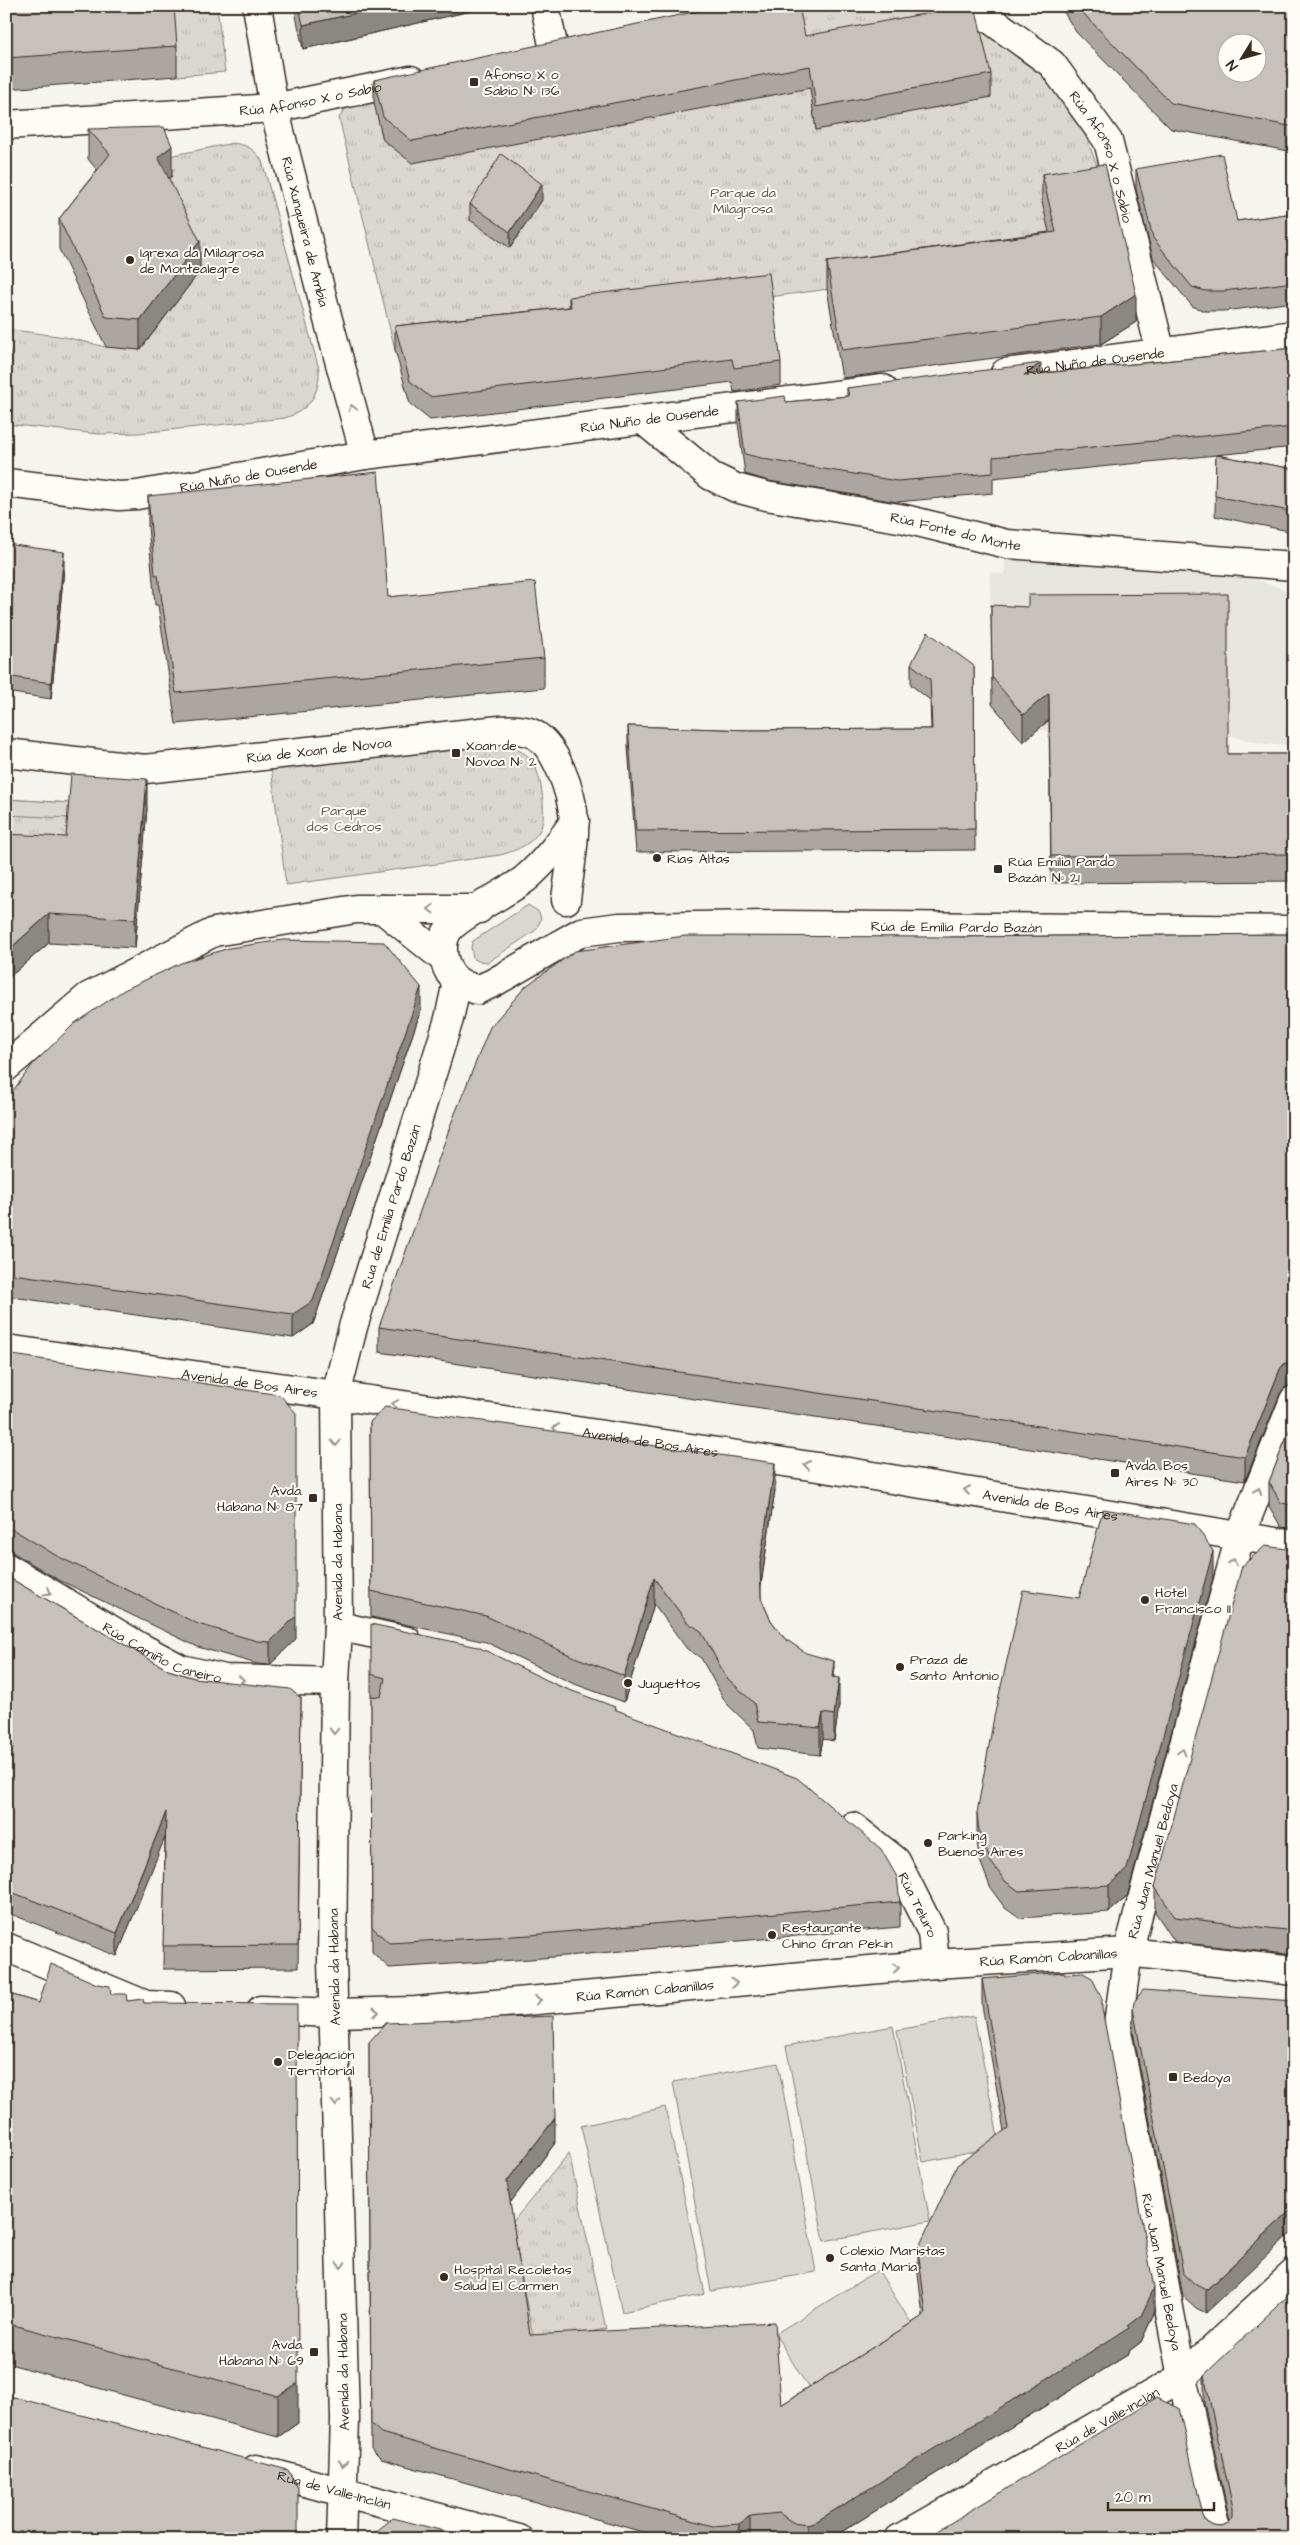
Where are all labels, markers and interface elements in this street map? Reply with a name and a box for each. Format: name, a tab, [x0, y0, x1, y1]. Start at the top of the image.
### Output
north arrow	[1218, 32, 1268, 82]
text: N	[1222, 56, 1243, 75]
place label: Afonso X o Sabio Nº 136	[484, 65, 560, 101]
marker: Afonso X o Sabio Nº 136	[468, 76, 480, 88]
street label: Rúa Afonso X o Sabio	[239, 77, 384, 121]
street label: Rúa Afonso X o Sabio	[1064, 87, 1137, 225]
street label: Rúa Xunqueira de Ambía	[276, 155, 333, 309]
park label: Parque da Milagrosa	[710, 183, 776, 219]
place label: Igrexa da Milagrosa de Montealegre	[140, 243, 264, 279]
marker: Igrexa da Milagrosa de Montealegre	[124, 254, 136, 266]
street label: Rúa Nuño de Ousende	[1025, 343, 1166, 381]
street label: Rúa Nuño de Ousende	[579, 401, 720, 438]
one-way arrow	[348, 404, 358, 413]
street label: Rúa Nuño de Ousende	[178, 454, 320, 498]
street label: Rúa Fonte do Monte	[889, 508, 1022, 556]
street label: Rúa de Xoan de Novoa	[246, 733, 393, 769]
place label: Xoan de Novoa Nº 2	[466, 736, 537, 772]
marker: Xoan de Novoa Nº 2	[450, 747, 462, 759]
park label: Parque dos Cedros	[307, 801, 381, 837]
place label: Rias Altas	[667, 849, 730, 869]
marker: Rias Altas	[651, 852, 663, 864]
place label: Rúa Emilia Pardo Bazán Nº 21	[1008, 852, 1115, 888]
marker: Rúa Emilia Pardo Bazán Nº 21	[992, 863, 1004, 875]
one-way arrow	[426, 904, 434, 914]
street label: Rúa de Emilia Pardo Bazán	[871, 917, 1042, 939]
street label: Rua de Emilia Pardo Bazán	[357, 1122, 427, 1291]
street label: Avenida de Bos Aires	[180, 1365, 319, 1403]
one-way arrow	[391, 1399, 400, 1409]
one-way arrow	[552, 1423, 560, 1433]
street label: Avenida de Bos Aires	[581, 1423, 719, 1463]
one-way arrow	[331, 1440, 341, 1448]
place label: Avda. Bos Aires Nº 30	[1125, 1456, 1198, 1492]
one-way arrow	[802, 1460, 810, 1471]
marker: Avda. Bos Aires Nº 30	[1109, 1467, 1121, 1479]
place label: Avda. Habana Nº 87	[217, 1481, 303, 1517]
street label: Avenida de Bos Aires	[981, 1485, 1119, 1527]
one-way arrow	[963, 1486, 971, 1496]
one-way arrow	[1251, 1487, 1262, 1496]
marker: Avda. Habana Nº 87	[307, 1492, 319, 1504]
street label: Avenida da Habana	[328, 1503, 348, 1621]
one-way arrow	[1227, 1558, 1237, 1566]
place label: Hotel Francisco II	[1155, 1583, 1231, 1619]
one-way arrow	[43, 1586, 52, 1596]
marker: Hotel Francisco II	[1139, 1594, 1151, 1606]
street label: Rúa Camiño Caneiro	[98, 1618, 223, 1689]
place label: Praza de Santo Antonio	[910, 1650, 999, 1686]
marker: Praza de Santo Antonio	[894, 1661, 906, 1673]
place label: Juguettos	[638, 1674, 701, 1694]
one-way arrow	[238, 1675, 245, 1685]
marker: Juguettos	[622, 1677, 634, 1689]
one-way arrow	[329, 1727, 339, 1735]
one-way arrow	[1176, 1749, 1186, 1757]
street label: Rúa Juan Manuel Bedoya	[1123, 1782, 1184, 1941]
place label: Parking Buenos Aires	[938, 1826, 1024, 1862]
marker: Parking Buenos Aires	[922, 1837, 934, 1849]
street label: Rúa Teluro	[892, 1869, 941, 1938]
street label: Avenida da Habana	[324, 1908, 346, 2026]
place label: Restaurante Chino Gran Pekin	[782, 1918, 893, 1954]
marker: Restaurante Chino Gran Pekin	[766, 1929, 778, 1941]
street label: Rúa Ramón Cabanillas	[979, 1944, 1118, 1972]
one-way arrow	[893, 1963, 901, 1974]
street label: Rúa Ramón Cabanillas	[575, 1975, 715, 2007]
one-way arrow	[731, 1977, 739, 1988]
one-way arrow	[534, 1995, 542, 2006]
one-way arrow	[372, 2007, 380, 2017]
place label: Delegación Territorial	[288, 2045, 355, 2081]
marker: Delegación Territorial	[272, 2056, 284, 2068]
place label: Bedoya	[1183, 2068, 1230, 2088]
marker: Bedoya	[1167, 2071, 1179, 2083]
one-way arrow	[331, 2099, 342, 2107]
street label: Rúa Juan Manuel Bedoya	[1136, 2192, 1186, 2352]
place label: Colexio Maristas Santa María	[840, 2241, 945, 2277]
marker: Colexio Maristas Santa María	[824, 2252, 836, 2264]
place label: Hospital Recoletas Salud El Carmen	[454, 2260, 572, 2296]
one-way arrow	[335, 2262, 346, 2270]
marker: Hospital Recoletas Salud El Carmen	[438, 2271, 450, 2283]
street label: Avenida da Habana	[333, 2313, 355, 2431]
place label: Avda. Habana Nº 69	[219, 2335, 304, 2371]
marker: Avda. Habana Nº 69	[308, 2346, 320, 2358]
street label: Rúa de Valle-Inclán	[1052, 2383, 1163, 2458]
one-way arrow	[338, 2459, 349, 2467]
street label: Rúa de Valle-Inclán	[275, 2466, 393, 2515]
scale bar	[1108, 2480, 1214, 2512]
text: 20 m	[1115, 2487, 1151, 2508]

